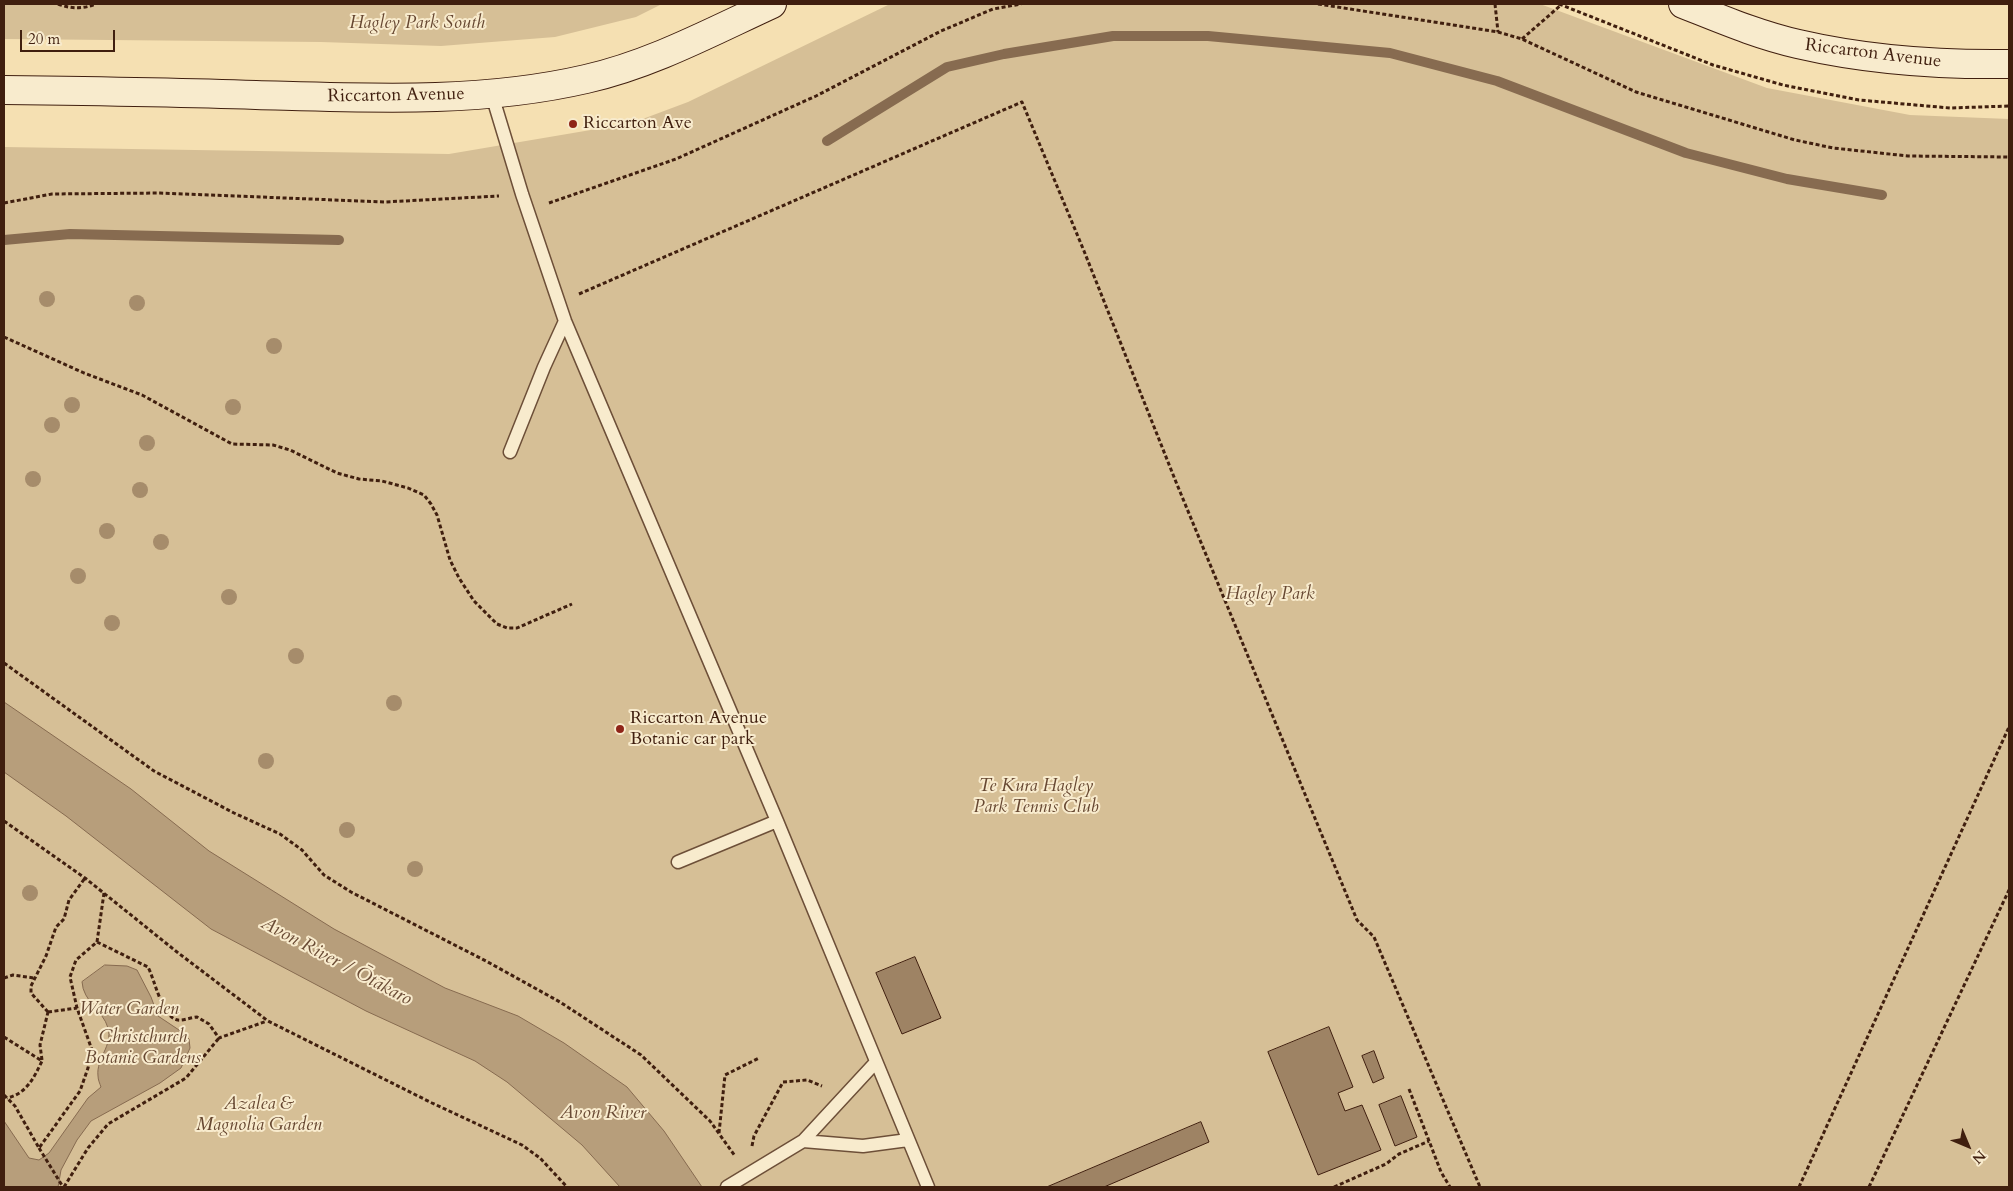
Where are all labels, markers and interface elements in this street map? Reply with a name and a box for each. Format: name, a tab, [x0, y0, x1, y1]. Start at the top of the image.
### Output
park label: Hagley Park South	[349, 13, 485, 35]
scale bar	[22, 20, 118, 52]
text: 20 m	[28, 29, 60, 49]
street label: Riccarton Avenue	[1804, 35, 1942, 73]
street label: Riccarton Avenue	[327, 84, 465, 108]
place label: Riccarton Ave	[583, 113, 692, 135]
marker: Riccarton Ave	[567, 118, 579, 130]
park label: Hagley Park	[1225, 584, 1315, 606]
place label: Riccarton Avenue Botanic car park	[630, 708, 767, 751]
marker: Riccarton Avenue Botanic car park	[614, 723, 626, 735]
park label: Te Kura Hagley Park Tennis Club	[973, 776, 1099, 819]
water label: Avon River / Ōtākaro	[257, 913, 415, 1011]
park label: Water Garden	[79, 999, 179, 1021]
park label: Christchurch Botanic Gardens	[85, 1027, 201, 1070]
park label: Azalea & Magnolia Garden	[196, 1094, 322, 1136]
water label: Avon River	[560, 1103, 646, 1125]
north arrow	[1943, 1121, 1993, 1171]
text: N	[1968, 1146, 1990, 1168]

